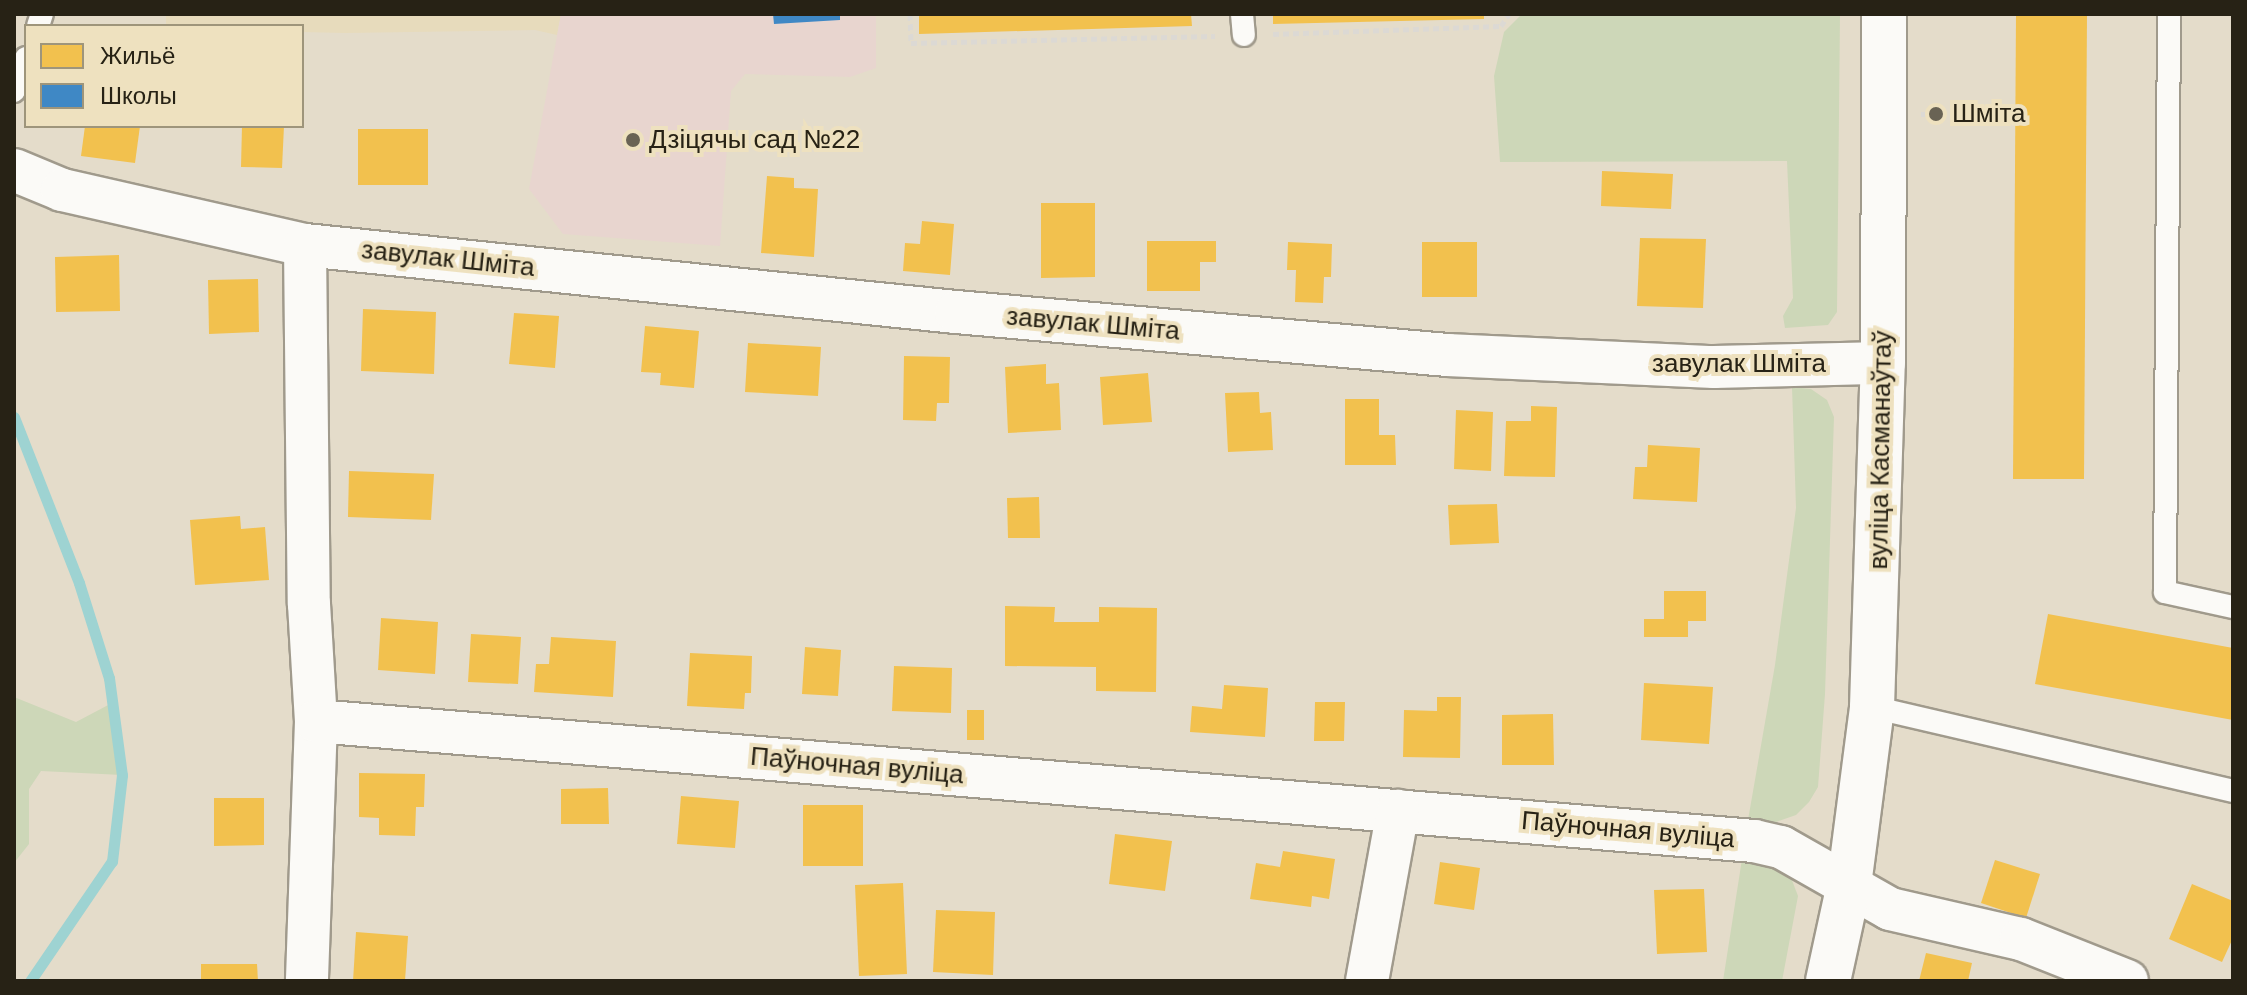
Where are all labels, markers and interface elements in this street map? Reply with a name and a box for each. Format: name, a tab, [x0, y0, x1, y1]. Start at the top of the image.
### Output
legend	[24, 24, 304, 128]
text: Жильё	[100, 42, 175, 69]
text: Школы	[100, 82, 177, 109]
place label: Шміта	[1952, 98, 2026, 130]
marker: Шміта	[1927, 105, 1945, 123]
place label: Дзіцячы сад №22	[649, 124, 860, 156]
marker: Дзіцячы сад №22	[624, 131, 642, 149]
street label: завулак Шміта	[360, 234, 536, 284]
street label: завулак Шміта	[1005, 301, 1181, 347]
street label: вуліца Касманаўтаў	[1863, 330, 1899, 570]
street label: завулак Шміта	[1652, 348, 1826, 380]
street label: Паўночная вуліца	[749, 741, 965, 791]
street label: Паўночная вуліца	[1520, 805, 1736, 855]

